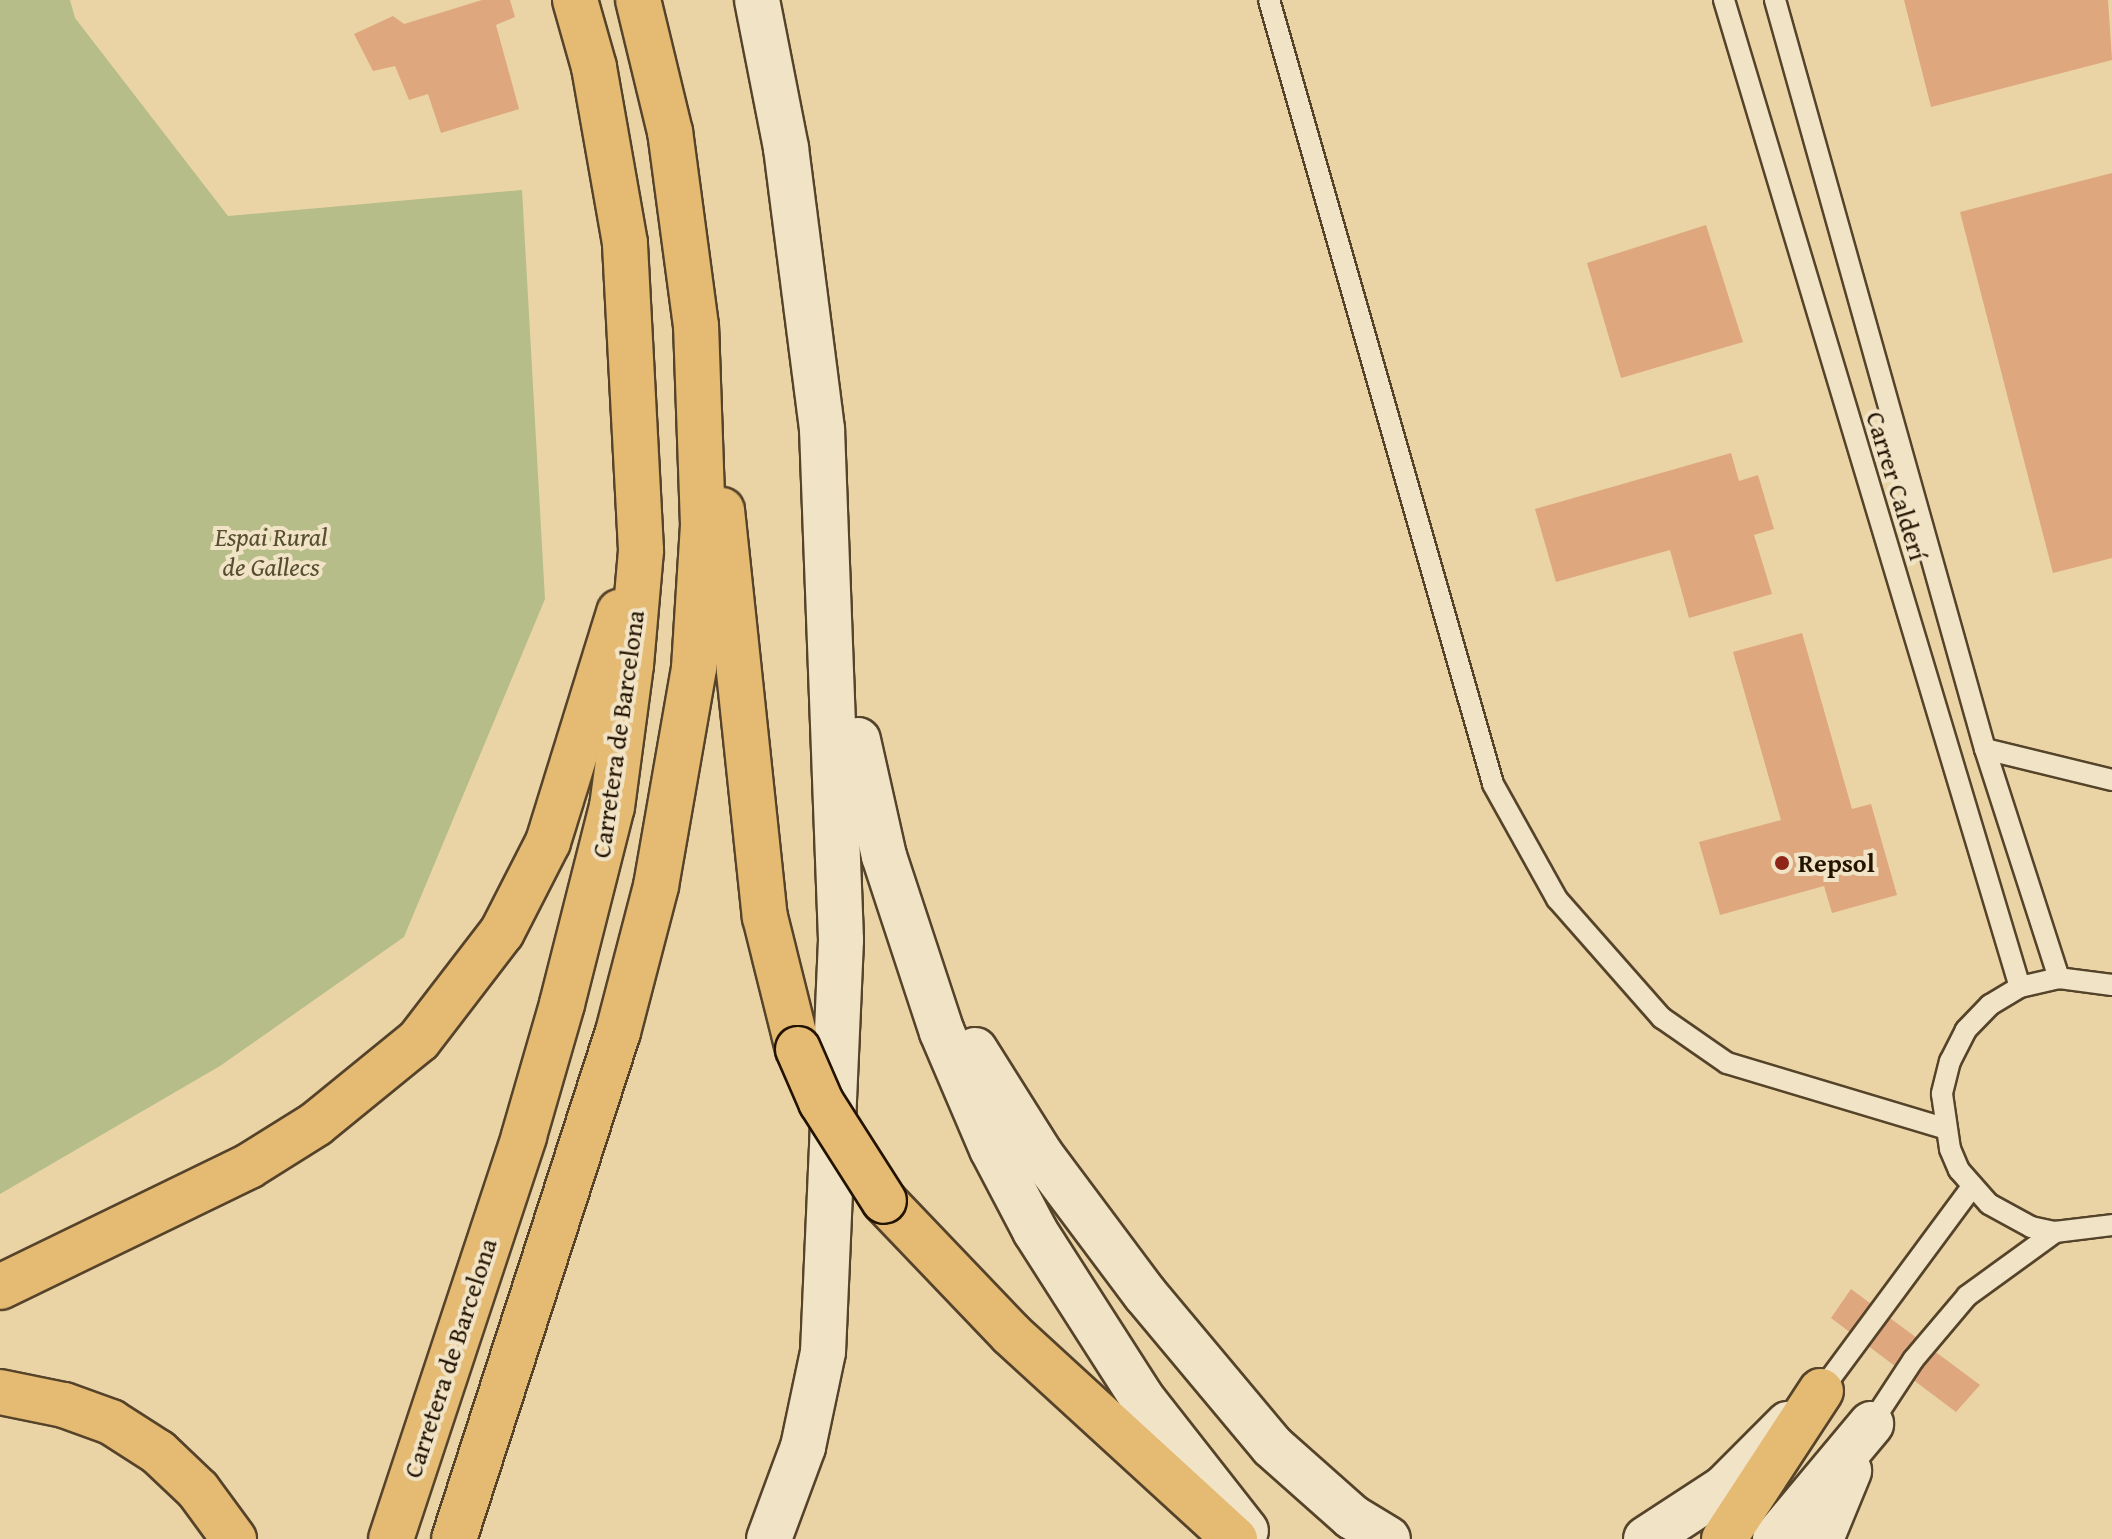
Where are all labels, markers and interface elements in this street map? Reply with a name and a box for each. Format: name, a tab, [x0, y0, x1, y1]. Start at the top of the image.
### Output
street label: Carrer Calderí	[1860, 408, 1934, 564]
park label: Espai Rural de Gallecs	[215, 521, 327, 582]
street label: Carretera de Barcelona	[585, 608, 651, 860]
place label: Repsol	[1798, 847, 1875, 879]
marker: Repsol	[1773, 854, 1791, 872]
street label: Carretera de Barcelona	[397, 1234, 503, 1482]

